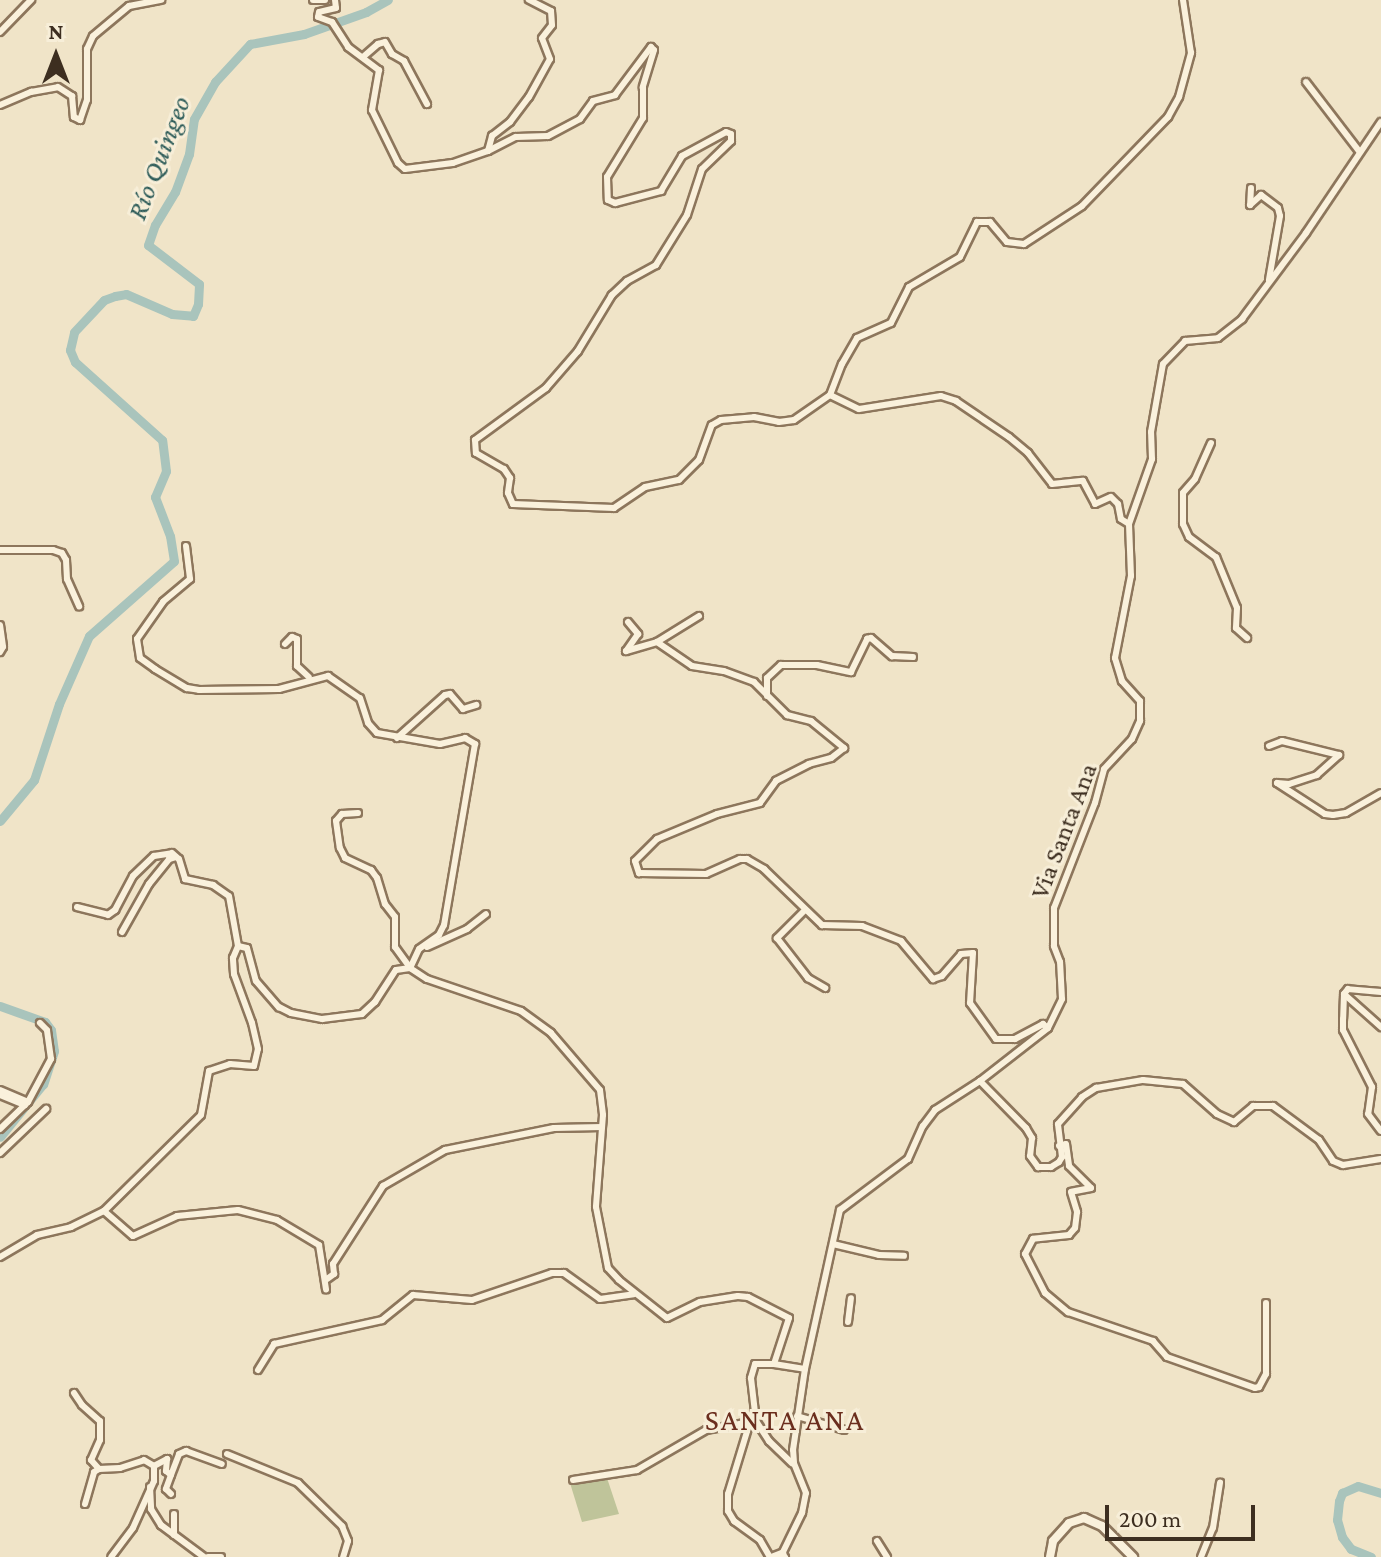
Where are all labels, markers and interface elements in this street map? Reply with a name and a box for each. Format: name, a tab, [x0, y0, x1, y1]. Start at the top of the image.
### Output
north arrow	[16, 16, 96, 96]
text: N	[49, 19, 64, 44]
water label: Río Quingeo	[120, 92, 198, 224]
street label: Via Santa Ana	[1024, 759, 1104, 903]
district label: SANTA ANA	[705, 1402, 865, 1438]
scale bar	[1109, 1489, 1259, 1539]
text: 200 m	[1119, 1505, 1181, 1532]

